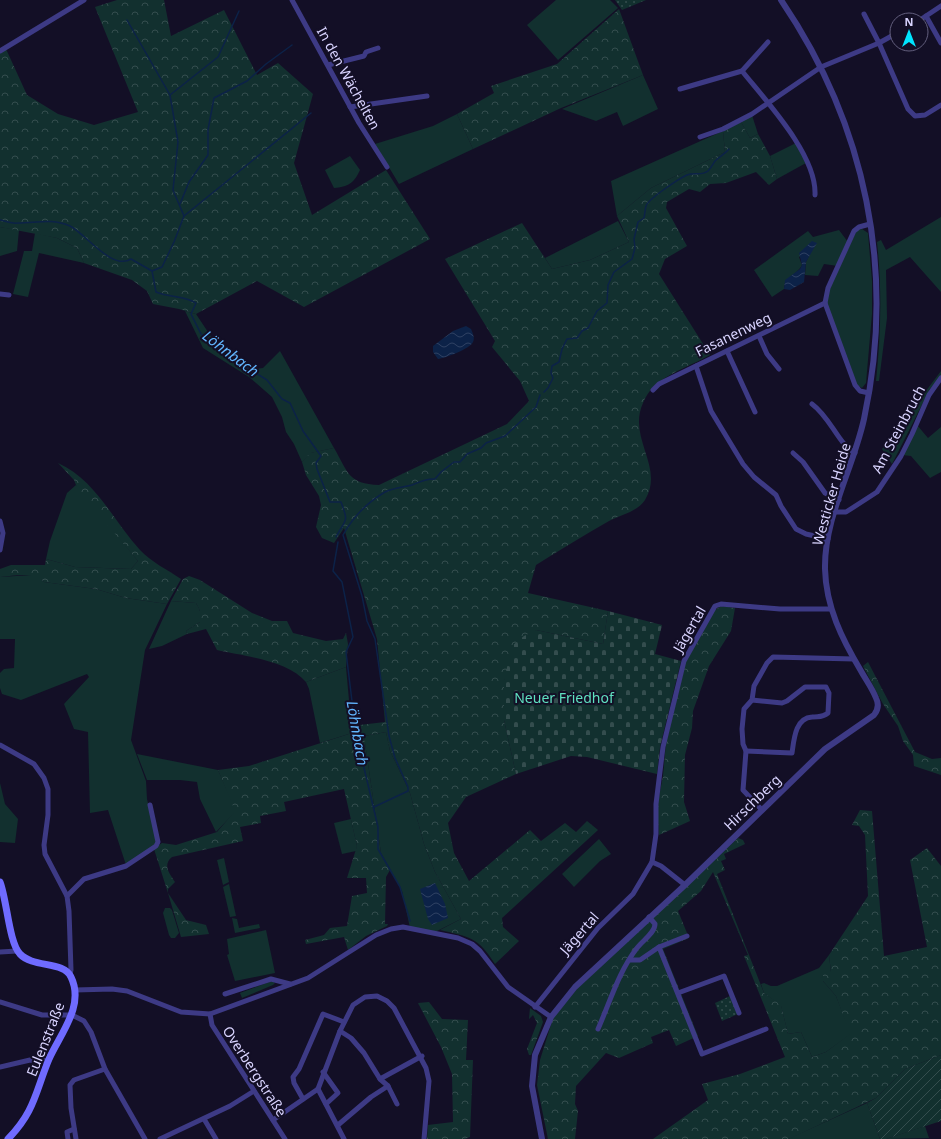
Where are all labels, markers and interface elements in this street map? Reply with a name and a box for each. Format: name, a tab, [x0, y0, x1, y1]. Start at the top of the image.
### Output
north arrow	[889, 12, 929, 52]
text: N	[905, 14, 913, 29]
street label: In den Wächelten	[313, 23, 385, 133]
street label: Fasanenweg	[692, 307, 774, 361]
water label: Löhnbach	[199, 325, 263, 381]
street label: Am Steinbruch	[867, 382, 929, 476]
street label: Westicker Heide	[807, 440, 855, 548]
street label: Jägertal	[667, 602, 710, 657]
park label: Neuer Friedhof	[514, 688, 615, 707]
water label: Löhnbach	[342, 699, 374, 767]
street label: Hirschberg	[719, 770, 785, 834]
street label: Jägertal	[554, 908, 603, 960]
street label: Eulenstraße	[21, 999, 69, 1079]
street label: Overbergstraße	[219, 1022, 291, 1120]

